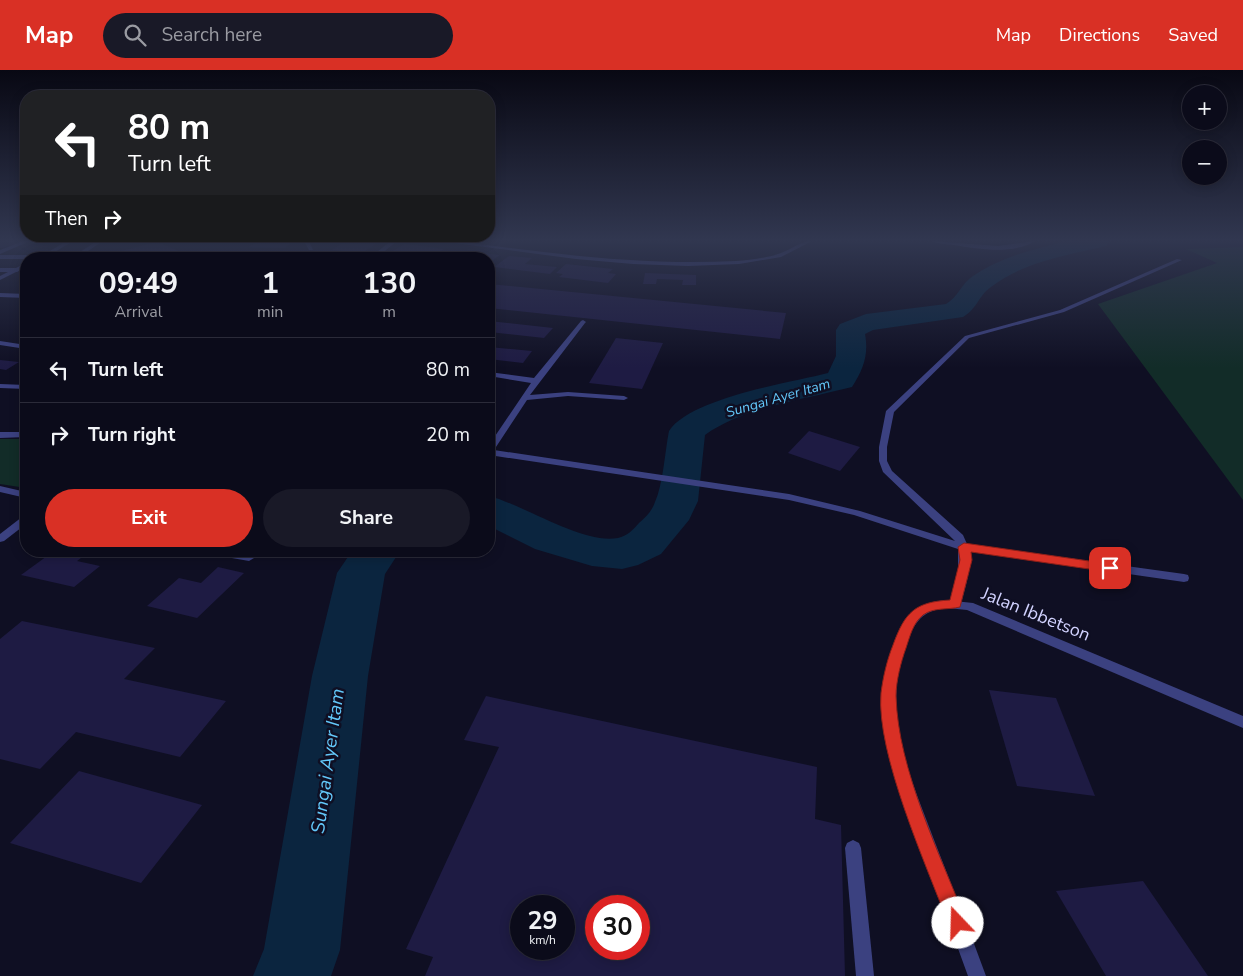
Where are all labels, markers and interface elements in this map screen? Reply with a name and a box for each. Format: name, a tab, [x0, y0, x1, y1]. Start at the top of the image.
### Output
search box	[103, 13, 453, 58]
text: Map	[25, 19, 73, 51]
icon: search	[121, 21, 149, 49]
text: Search here	[161, 22, 262, 48]
text: Map	[996, 23, 1031, 47]
text: Directions	[1059, 23, 1140, 47]
text: Saved	[1168, 23, 1218, 47]
map controls	[1182, 85, 1227, 185]
button: +	[1182, 85, 1227, 130]
text: 80 m	[128, 104, 210, 151]
icon: left	[45, 110, 110, 175]
button: −	[1182, 140, 1227, 185]
text: Turn left	[128, 149, 211, 179]
icon: right	[98, 205, 126, 233]
text: Then	[45, 206, 88, 232]
text: 09:49	[99, 263, 178, 304]
text: 1	[261, 263, 279, 304]
text: 130	[362, 263, 416, 304]
text: Arrival	[114, 301, 163, 323]
text: min	[257, 301, 283, 323]
text: m	[382, 301, 396, 323]
icon: left	[45, 356, 73, 384]
text: Turn left	[88, 357, 163, 383]
text: 80 m	[426, 357, 470, 383]
water label: Sungai Ayer Itam	[724, 374, 832, 422]
icon: right	[45, 421, 73, 449]
text: Turn right	[88, 422, 175, 448]
text: 20 m	[426, 422, 470, 448]
button: Exit	[45, 489, 253, 547]
button: Share	[263, 489, 470, 547]
pin	[1089, 547, 1131, 589]
icon: arrive	[1096, 554, 1124, 582]
street label: Jalan Ibbetson	[977, 581, 1094, 647]
water label: Sungai Ayer Itam	[305, 687, 351, 835]
speed limit sign: 30	[585, 895, 650, 960]
position arrow	[931, 896, 983, 948]
text: 29	[527, 904, 558, 938]
text: km/h	[529, 932, 556, 948]

